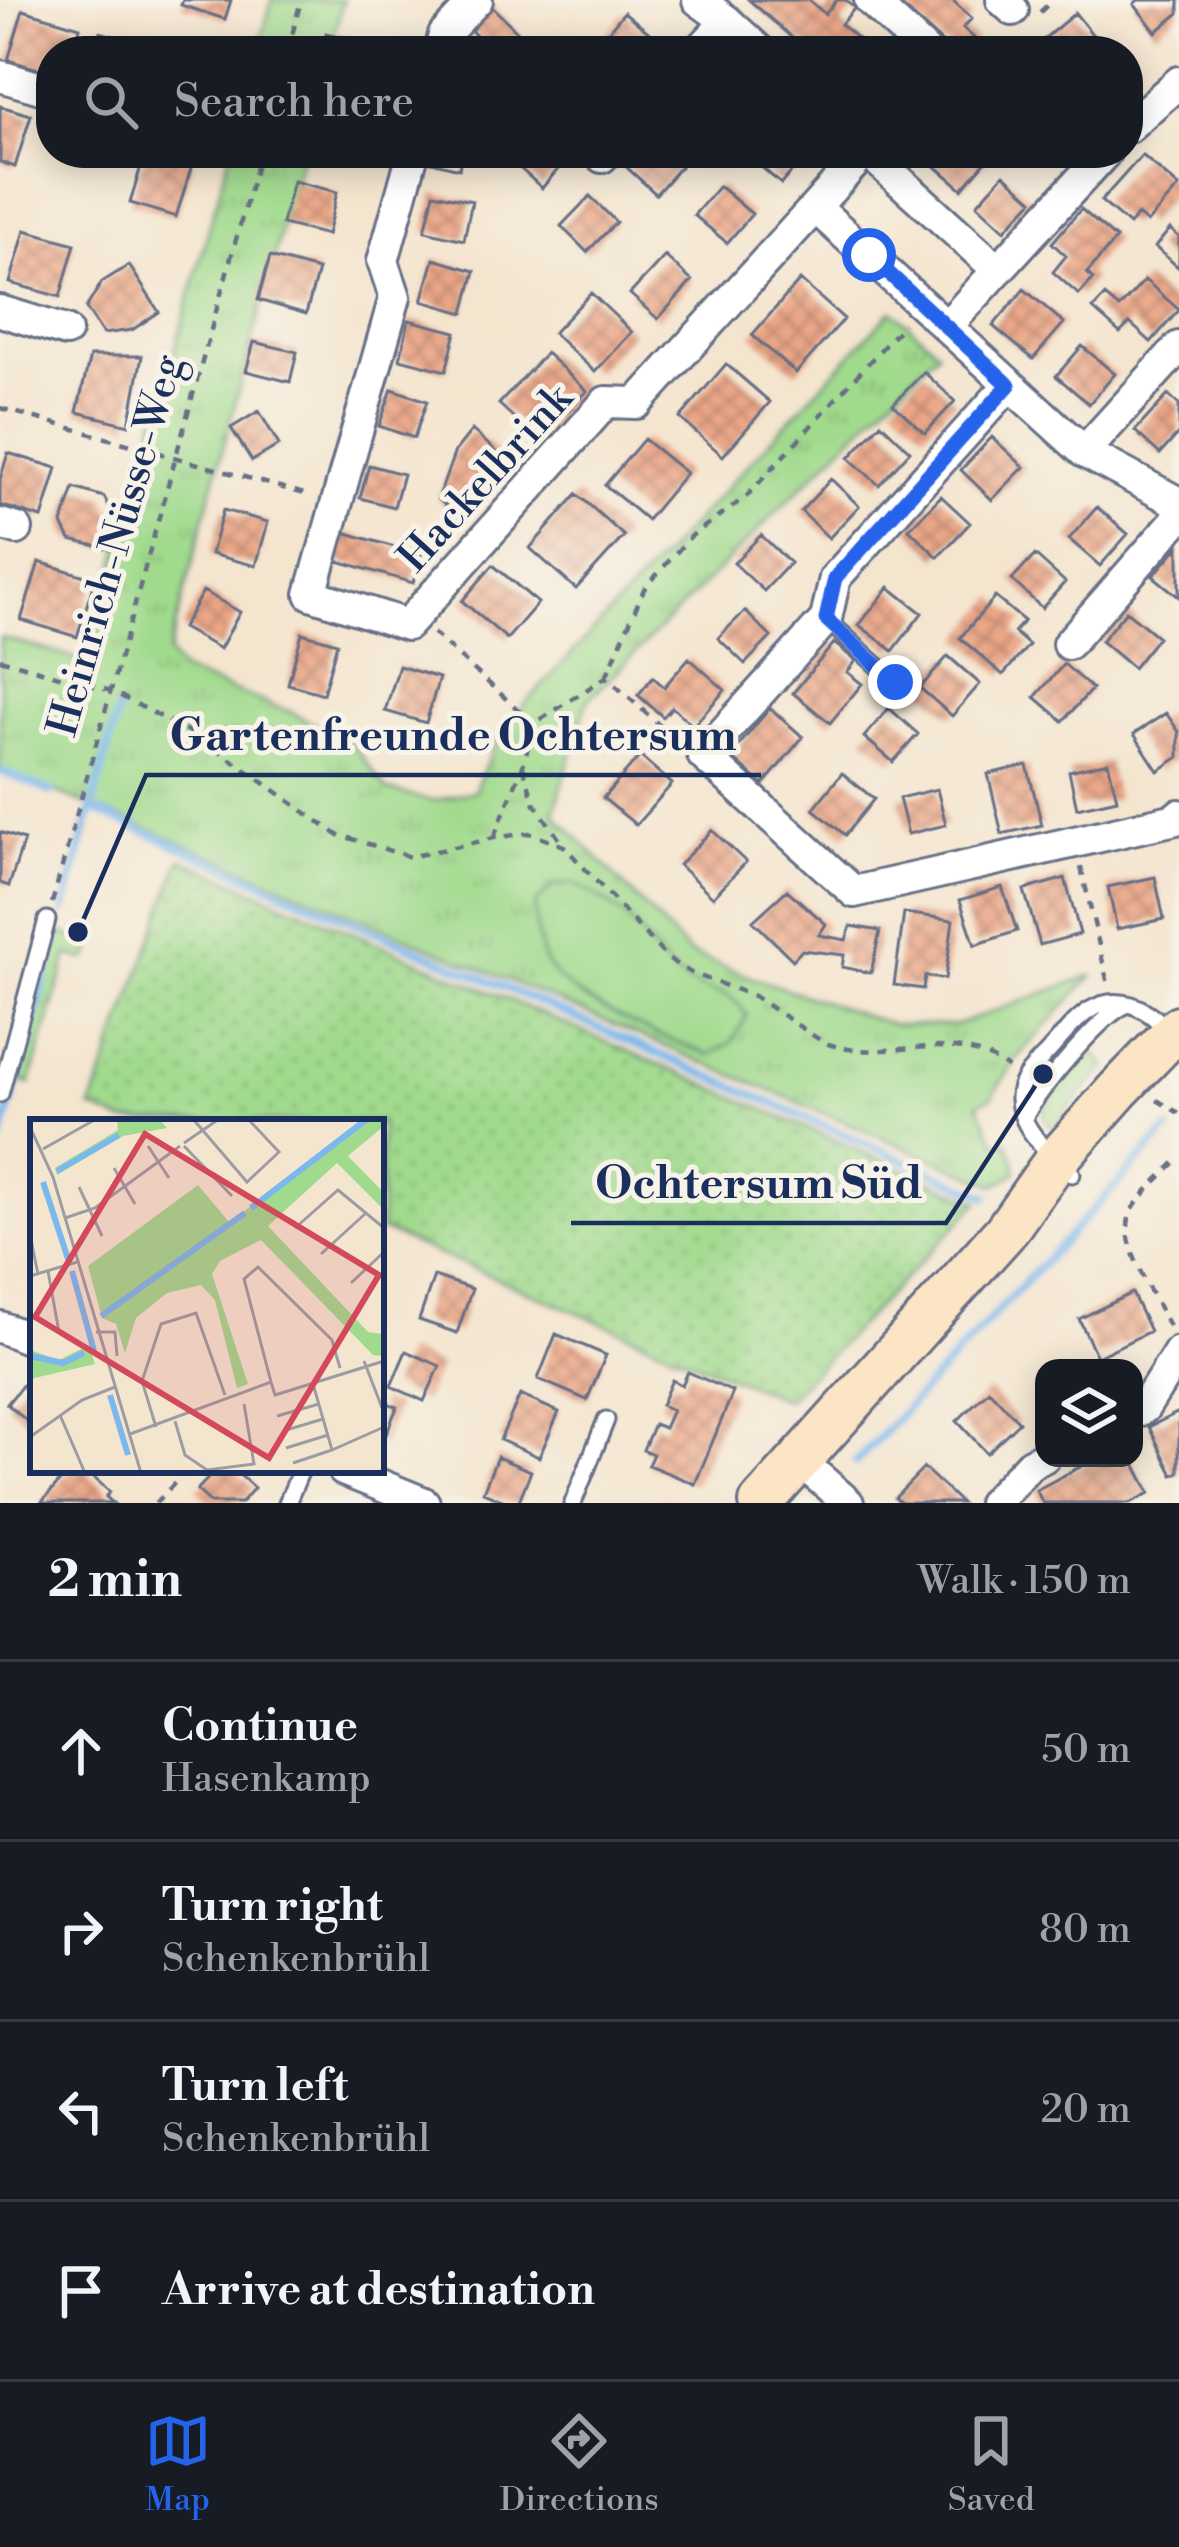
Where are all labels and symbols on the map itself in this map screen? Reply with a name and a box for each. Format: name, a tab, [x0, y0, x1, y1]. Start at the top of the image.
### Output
route start	[842, 228, 896, 282]
street label: Heinrich-Nüsse-Weg	[37, 348, 197, 743]
street label: Hackelbrink	[388, 372, 586, 584]
route end	[868, 655, 922, 709]
callout: Gartenfreunde Ochtersum	[146, 694, 761, 775]
text: Gartenfreunde Ochtersum	[169, 708, 737, 765]
inset map	[30, 1119, 384, 1473]
callout: Ochtersum Süd	[571, 1142, 946, 1223]
text: Ochtersum Süd	[595, 1156, 923, 1213]

